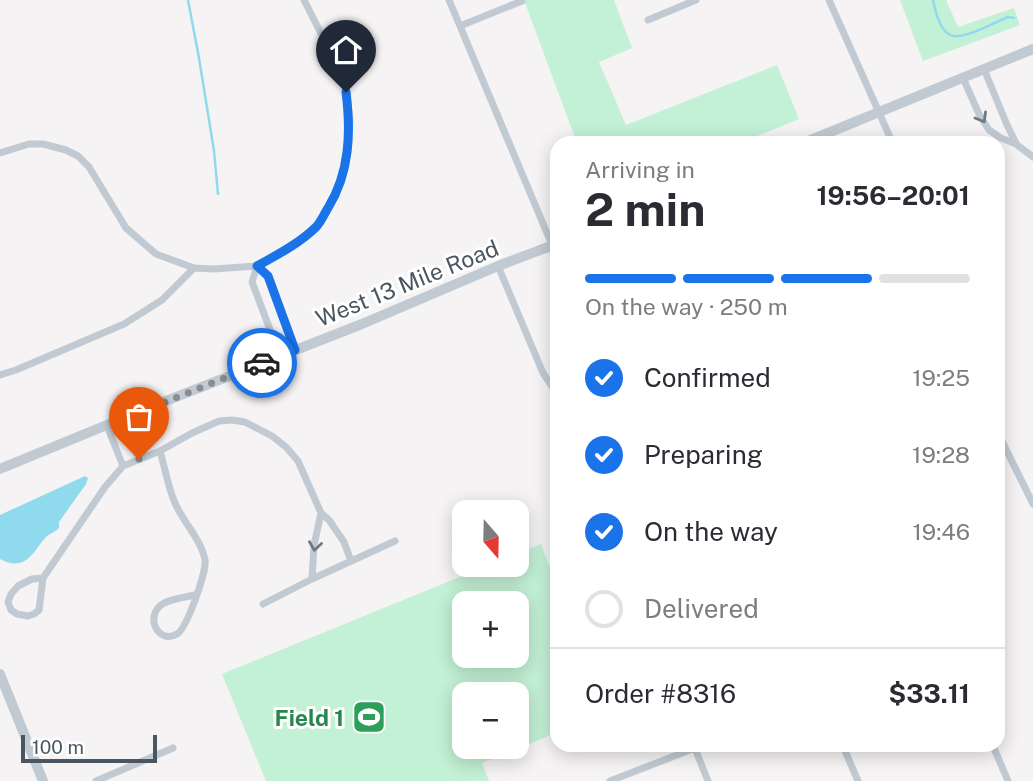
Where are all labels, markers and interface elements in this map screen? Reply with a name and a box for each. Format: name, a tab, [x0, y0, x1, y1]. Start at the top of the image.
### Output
pin	[316, 20, 376, 92]
icon: home	[327, 31, 365, 69]
one-way arrow	[974, 110, 987, 123]
text: Arriving in	[585, 156, 695, 183]
text: 19:56–20:01	[816, 180, 970, 211]
text: 2 min	[585, 182, 705, 236]
street label: West 13 Mile Road	[312, 234, 502, 332]
text: On the way · 250 m	[585, 293, 788, 320]
courier	[227, 328, 297, 398]
icon: car	[243, 344, 281, 382]
icon: check	[585, 359, 623, 397]
text: Confirmed	[644, 362, 771, 393]
text: 19:25	[912, 364, 970, 391]
pin	[109, 387, 169, 459]
icon: bag	[120, 398, 158, 436]
icon: check	[585, 436, 623, 474]
text: Preparing	[644, 439, 763, 470]
text: 19:28	[912, 441, 970, 468]
north arrow	[452, 500, 528, 578]
map controls	[452, 500, 529, 759]
icon: check	[585, 513, 623, 551]
text: On the way	[644, 516, 778, 547]
text: 19:46	[912, 518, 970, 545]
one-way arrow	[308, 540, 323, 552]
button: +	[452, 591, 529, 668]
text: Delivered	[644, 593, 759, 624]
text: Order #8316	[585, 678, 736, 709]
text: $33.11	[889, 678, 970, 709]
button: −	[452, 682, 529, 759]
sports icon: Field 1	[350, 698, 388, 736]
place label: Field 1	[275, 704, 344, 731]
scale bar	[21, 732, 158, 764]
text: 100 m	[32, 736, 84, 758]

